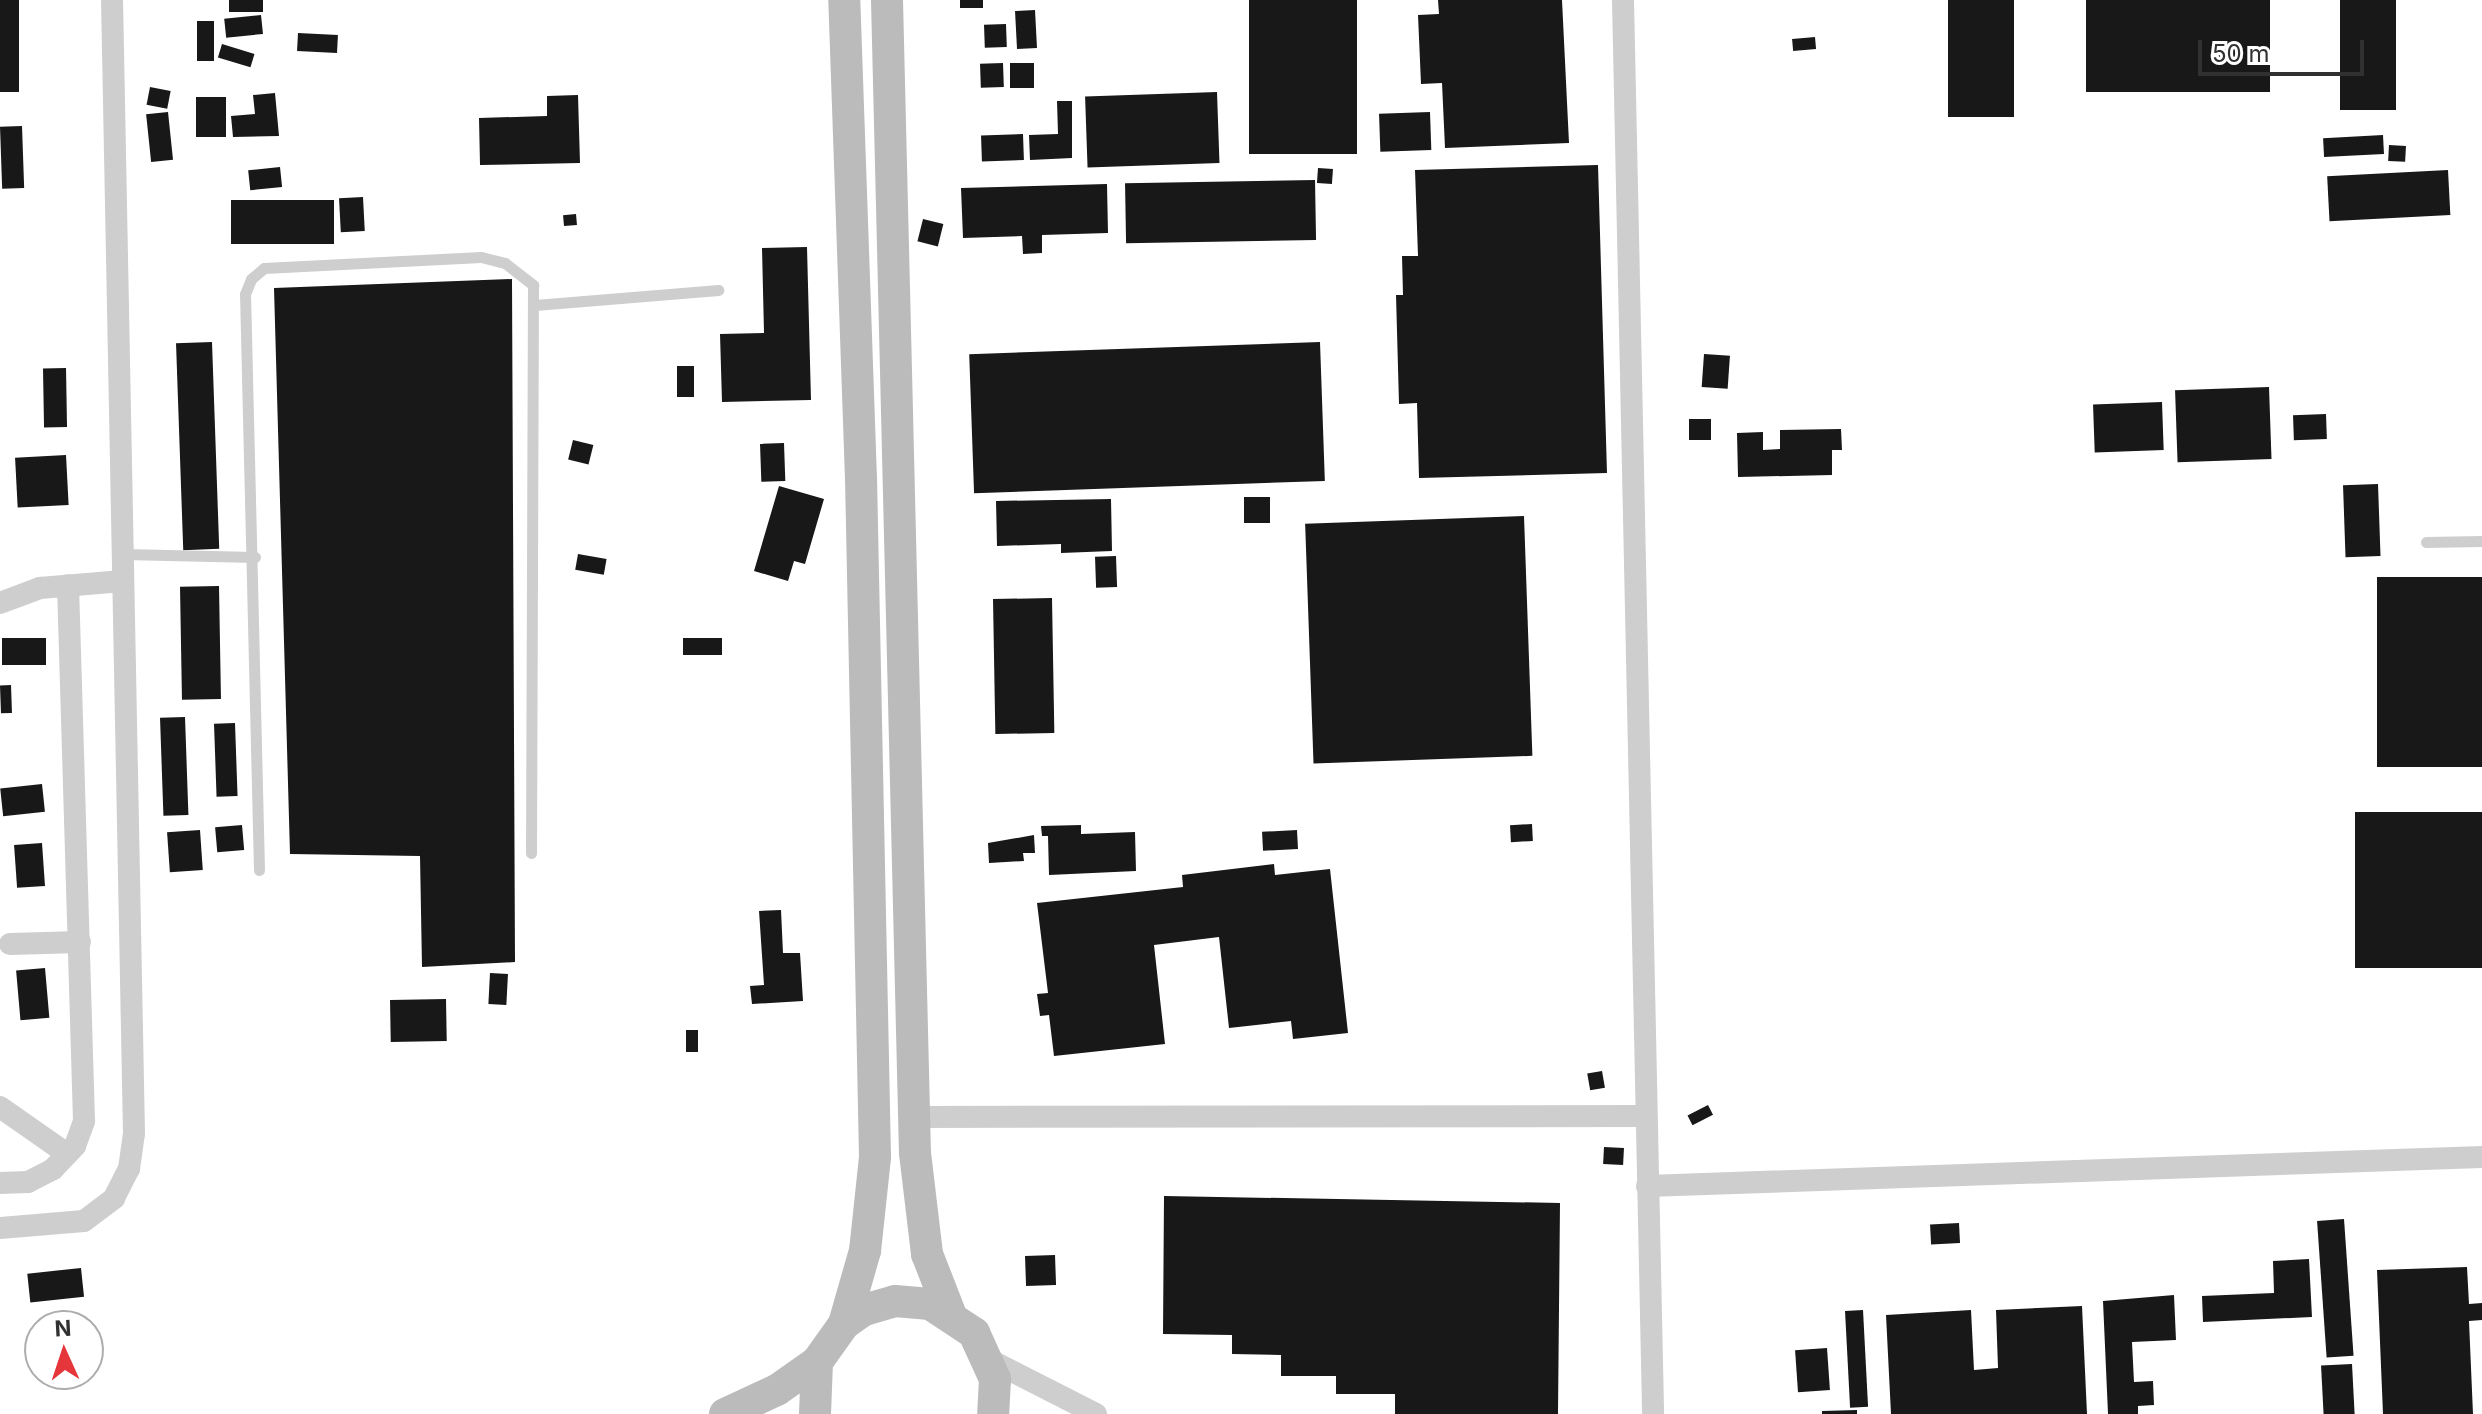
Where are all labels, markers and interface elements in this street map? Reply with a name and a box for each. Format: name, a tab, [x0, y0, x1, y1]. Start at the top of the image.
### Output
scale bar	[2202, 24, 2368, 74]
text: 50 m	[2212, 39, 2270, 68]
north arrow	[24, 1310, 104, 1390]
text: N	[54, 1315, 72, 1341]

